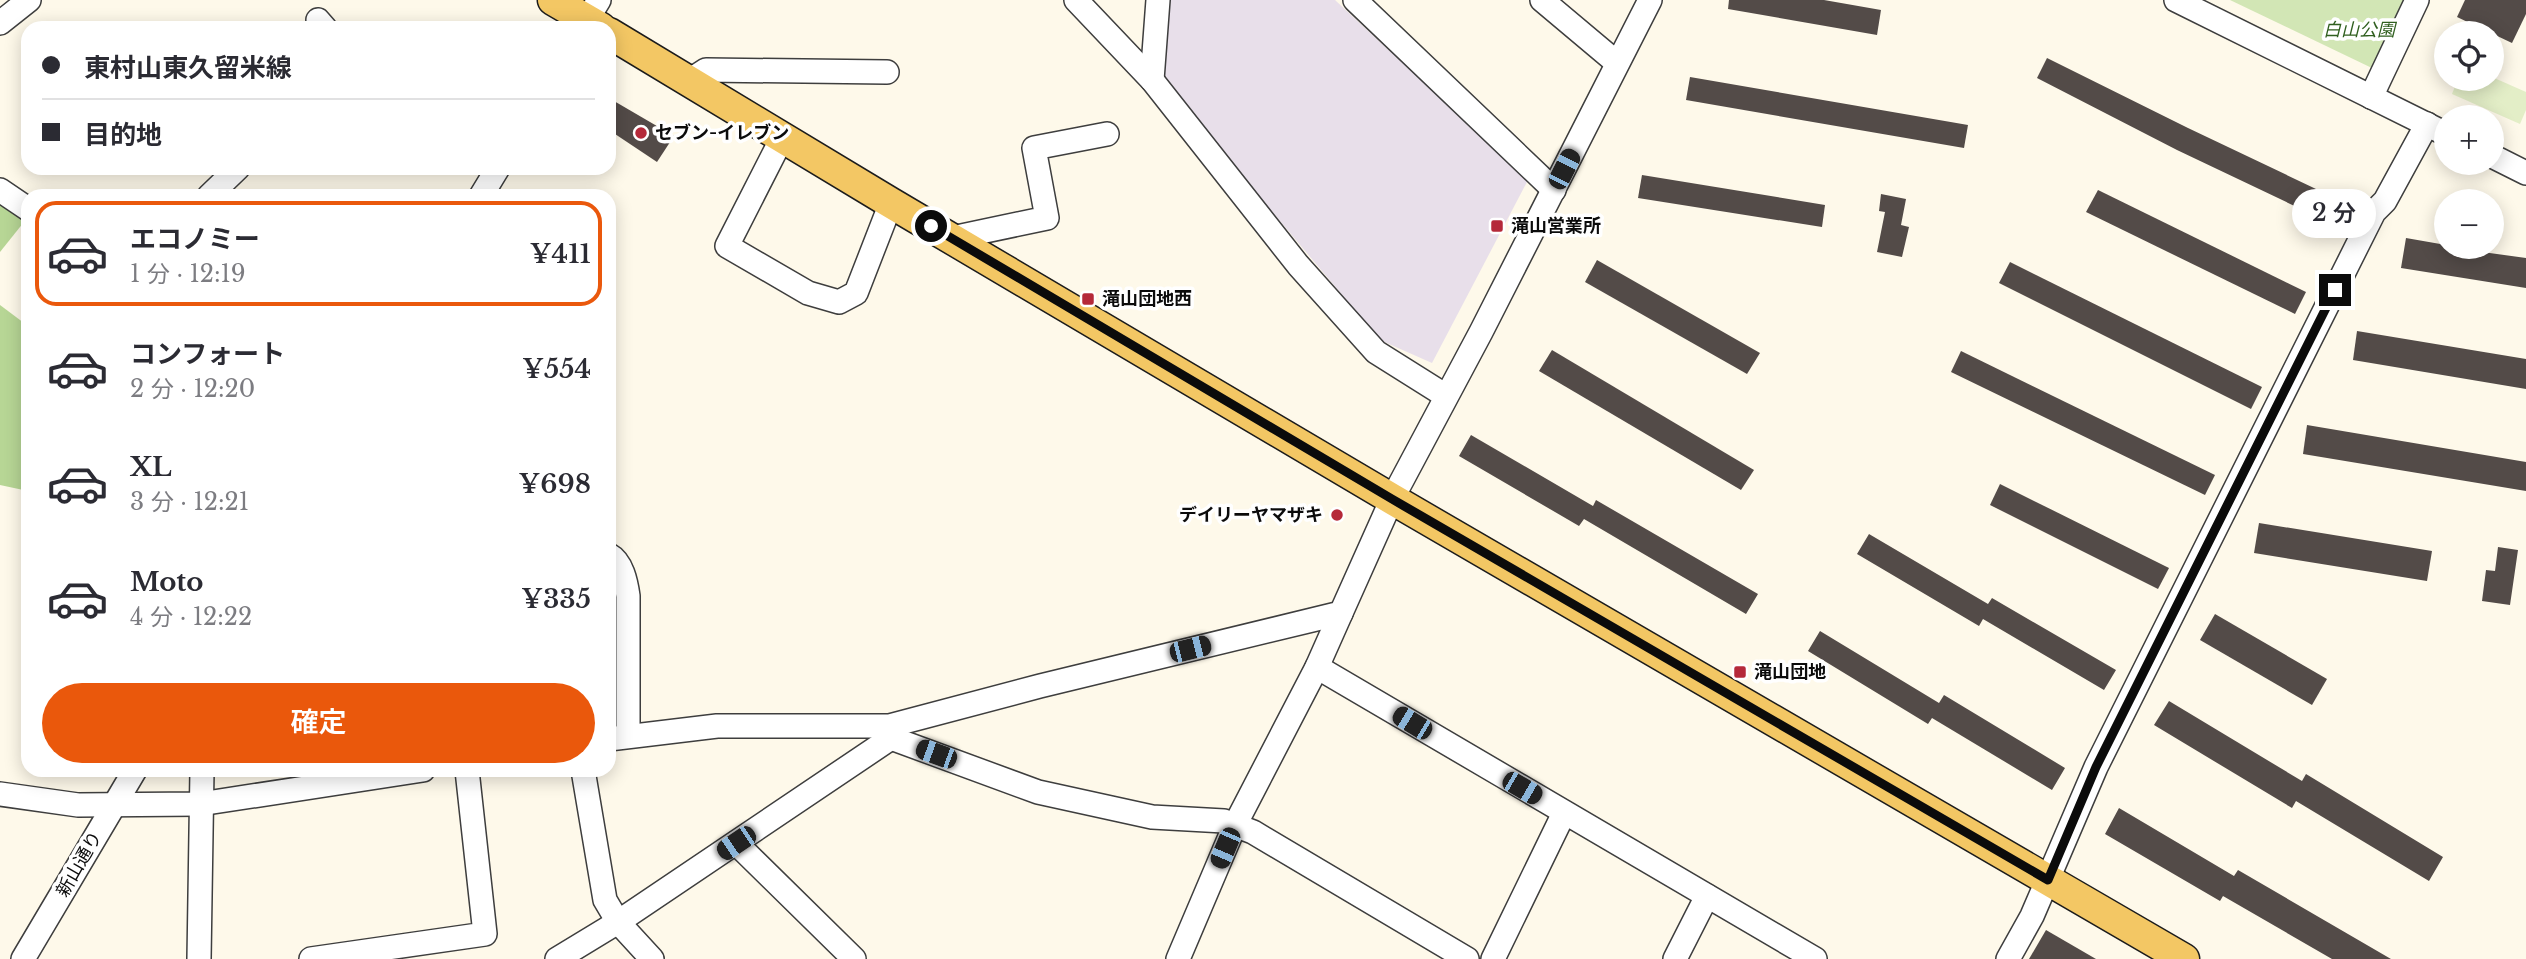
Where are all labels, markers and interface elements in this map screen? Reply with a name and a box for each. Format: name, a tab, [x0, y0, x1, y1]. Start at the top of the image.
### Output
park label: 白山公園	[2323, 19, 2398, 41]
map controls	[2434, 21, 2504, 259]
button: locate	[2434, 21, 2504, 91]
text: 東村山東久留米線	[84, 52, 292, 84]
button: +	[2434, 105, 2504, 175]
text: 目的地	[84, 119, 162, 151]
place label: セブン-イレブン	[655, 122, 789, 144]
marker: セブン-イレブン	[633, 125, 649, 141]
car	[1546, 146, 1583, 192]
callout: 2 分	[2293, 188, 2377, 238]
button: −	[2434, 189, 2504, 259]
text: 2 分	[2312, 199, 2356, 227]
route start	[915, 210, 947, 242]
place label: 滝山営業所	[1511, 215, 1601, 237]
marker: 滝山営業所	[1489, 218, 1505, 234]
icon: car	[46, 222, 109, 285]
text: エコノミー	[130, 223, 260, 255]
text: ¥411	[530, 238, 591, 270]
text: 1 分 · 12:19	[130, 260, 246, 288]
route end	[2319, 274, 2351, 306]
place label: 滝山団地西	[1102, 288, 1192, 310]
marker: 滝山団地西	[1080, 291, 1096, 307]
icon: car	[46, 337, 109, 400]
text: コンフォート	[130, 338, 285, 370]
text: ¥554	[522, 353, 591, 385]
text: 2 分 · 12:20	[130, 375, 255, 403]
text: XL	[130, 451, 172, 483]
icon: car	[46, 452, 109, 515]
text: ¥698	[518, 468, 591, 500]
text: 3 分 · 12:21	[130, 488, 249, 516]
place label: デイリーヤマザキ	[1179, 504, 1323, 526]
marker: デイリーヤマザキ	[1329, 507, 1345, 523]
text: Moto	[130, 566, 203, 598]
icon: car	[46, 567, 109, 630]
text: ¥335	[521, 583, 591, 615]
text: 4 分 · 12:22	[130, 603, 252, 631]
car	[1168, 634, 1213, 664]
place label: 滝山団地	[1754, 661, 1826, 683]
marker: 滝山団地	[1732, 664, 1748, 680]
button: 確定	[42, 683, 595, 763]
car	[1389, 703, 1436, 743]
car	[913, 737, 960, 771]
car	[1499, 768, 1546, 808]
car	[713, 823, 760, 863]
car	[1208, 825, 1243, 871]
street label: 新山通り	[51, 827, 107, 901]

